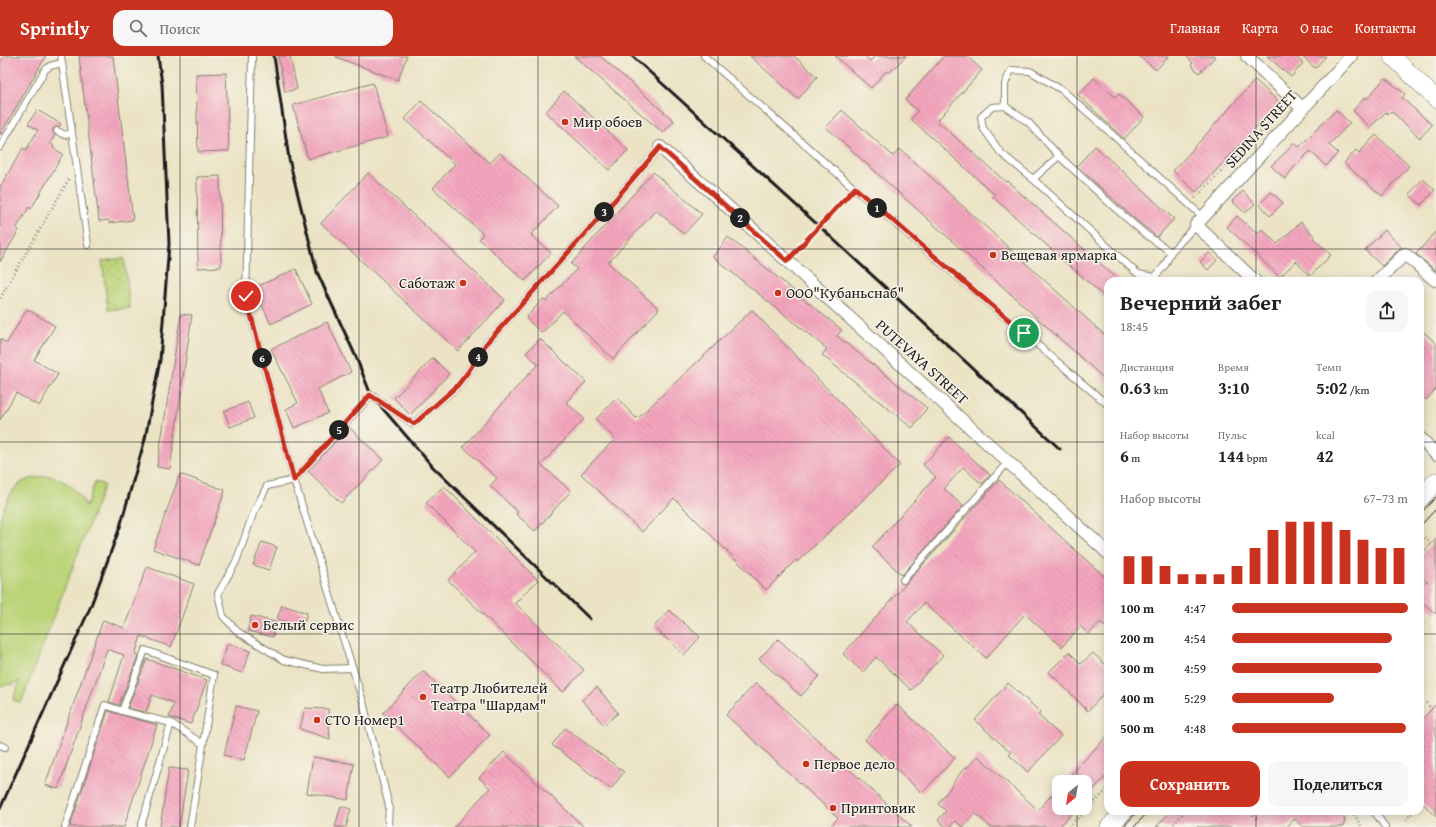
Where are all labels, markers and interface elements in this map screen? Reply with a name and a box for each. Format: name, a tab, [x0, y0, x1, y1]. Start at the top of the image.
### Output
search box	[113, 10, 393, 46]
text: Sprintly	[20, 14, 89, 42]
icon: search	[127, 17, 149, 39]
text: Поиск	[159, 18, 200, 39]
text: Главная	[1170, 18, 1220, 38]
text: Карта	[1242, 18, 1278, 38]
text: О нас	[1300, 18, 1333, 38]
text: Контакты	[1355, 18, 1416, 38]
street label: SEDINA STREET	[1220, 84, 1302, 172]
place label: Мир обоев	[573, 111, 642, 132]
marker: Мир обоев	[560, 117, 570, 127]
pin: 1	[867, 198, 887, 218]
text: 1	[874, 200, 880, 216]
pin: 3	[594, 202, 614, 222]
text: 3	[601, 204, 607, 220]
pin: 2	[730, 208, 750, 228]
text: 2	[737, 210, 743, 226]
place label: Вещевая ярмарка	[1001, 244, 1118, 265]
marker: Вещевая ярмарка	[988, 250, 998, 260]
place label: Саботаж	[399, 272, 455, 293]
marker: Саботаж	[458, 278, 468, 288]
pin	[229, 279, 263, 313]
place label: ООО"Кубаньснаб"	[786, 282, 904, 303]
icon: check	[235, 285, 257, 307]
text: Вечерний забег	[1120, 286, 1281, 318]
marker: ООО"Кубаньснаб"	[773, 288, 783, 298]
button: share	[1366, 290, 1408, 332]
street label: PUTEVAYA STREET	[871, 314, 974, 409]
pin	[1007, 316, 1041, 350]
text: 18:45	[1120, 317, 1148, 336]
icon: arrive	[1013, 322, 1035, 344]
pin: 4	[468, 347, 488, 367]
pin: 6	[252, 348, 272, 368]
text: 4	[475, 349, 481, 365]
text: 6	[259, 350, 265, 366]
text: Дистанция	[1120, 359, 1174, 375]
text: Время	[1218, 359, 1249, 375]
text: Темп	[1316, 359, 1341, 375]
text: 0.63	[1120, 375, 1151, 400]
text: 3:10	[1218, 375, 1249, 400]
text: 5:02	[1316, 375, 1347, 400]
text: km	[1151, 382, 1168, 398]
text: /km	[1347, 382, 1369, 398]
pin: 5	[329, 420, 349, 440]
text: 5	[336, 422, 342, 438]
text: Набор высоты	[1120, 427, 1189, 443]
text: Пульс	[1218, 427, 1247, 443]
text: kcal	[1316, 427, 1335, 443]
text: 6	[1120, 443, 1129, 468]
text: 144	[1218, 443, 1244, 468]
text: 42	[1316, 443, 1334, 468]
text: m	[1129, 450, 1140, 466]
text: bpm	[1244, 450, 1267, 466]
text: Набор высоты	[1120, 489, 1201, 508]
text: 67–73 m	[1363, 489, 1408, 508]
text: 100 m	[1120, 599, 1154, 618]
text: 4:47	[1184, 599, 1206, 618]
place label: Белый сервис	[263, 614, 355, 635]
marker: Белый сервис	[250, 620, 260, 630]
text: 200 m	[1120, 629, 1154, 648]
text: 4:54	[1184, 629, 1206, 648]
text: 300 m	[1120, 659, 1154, 678]
text: 4:59	[1184, 659, 1206, 678]
place label: Театр Любителей Театра "Шардам"	[431, 677, 548, 715]
text: 400 m	[1120, 689, 1154, 708]
text: 5:29	[1184, 689, 1206, 708]
marker: Театр Любителей Театра "Шардам"	[418, 692, 428, 702]
place label: СТО Номер1	[325, 709, 405, 730]
marker: СТО Номер1	[312, 715, 322, 725]
text: 500 m	[1120, 719, 1154, 738]
text: 4:48	[1184, 719, 1206, 738]
place label: Первое дело	[814, 753, 896, 774]
marker: Первое дело	[801, 759, 811, 769]
button: Сохранить	[1120, 761, 1260, 807]
button: Поделиться	[1268, 761, 1408, 807]
north arrow	[1052, 775, 1092, 815]
map controls	[1052, 775, 1092, 815]
place label: Принтовик	[841, 797, 916, 818]
marker: Принтовик	[828, 803, 838, 813]

